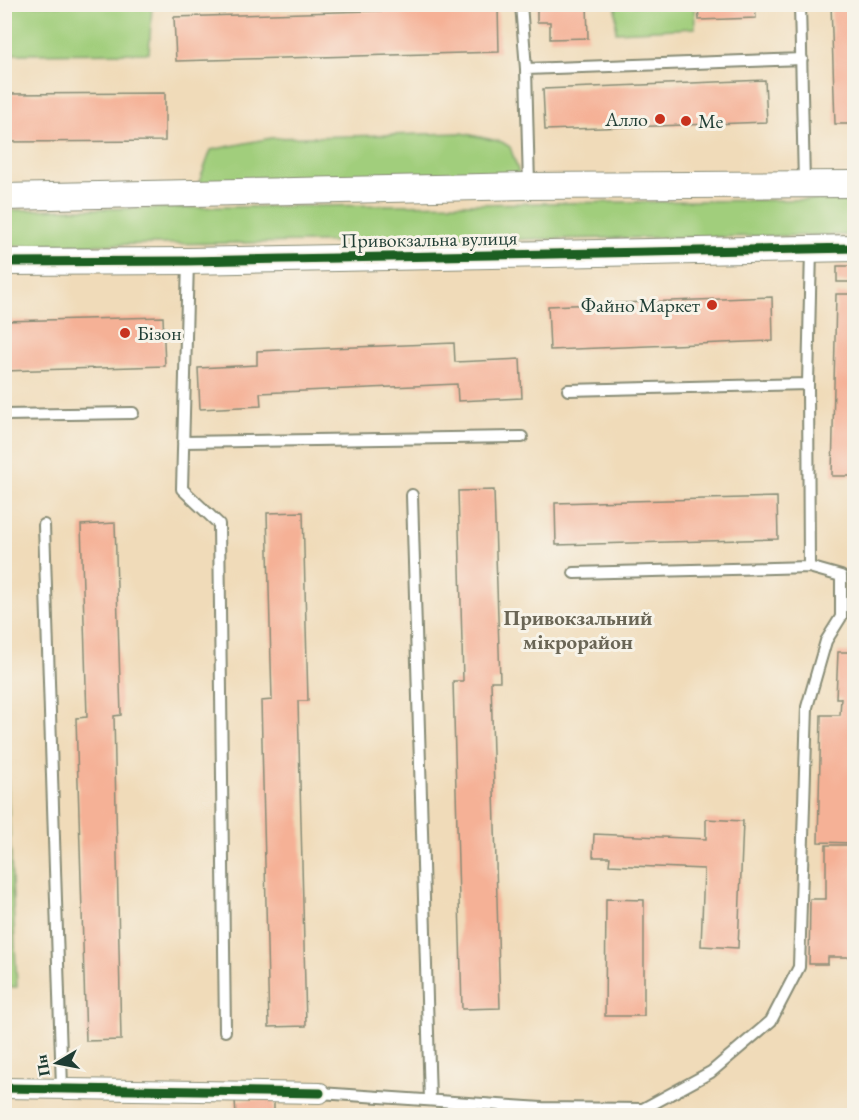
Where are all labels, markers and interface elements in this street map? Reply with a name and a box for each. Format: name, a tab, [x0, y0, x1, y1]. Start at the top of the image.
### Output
place label: Алло	[604, 106, 648, 132]
place label: Me	[698, 108, 724, 134]
marker: Алло	[653, 112, 667, 126]
marker: Me	[679, 114, 693, 128]
street label: Привокзальна вулиця	[341, 224, 518, 254]
place label: Файно Маркет	[581, 292, 700, 318]
marker: Файно Маркет	[705, 298, 719, 312]
place label: Бізон	[137, 320, 182, 346]
marker: Бізон	[118, 326, 132, 340]
district label: Привокзальний мікрорайон	[504, 604, 652, 655]
north arrow	[27, 1033, 87, 1093]
text: Пн	[30, 1053, 55, 1078]

